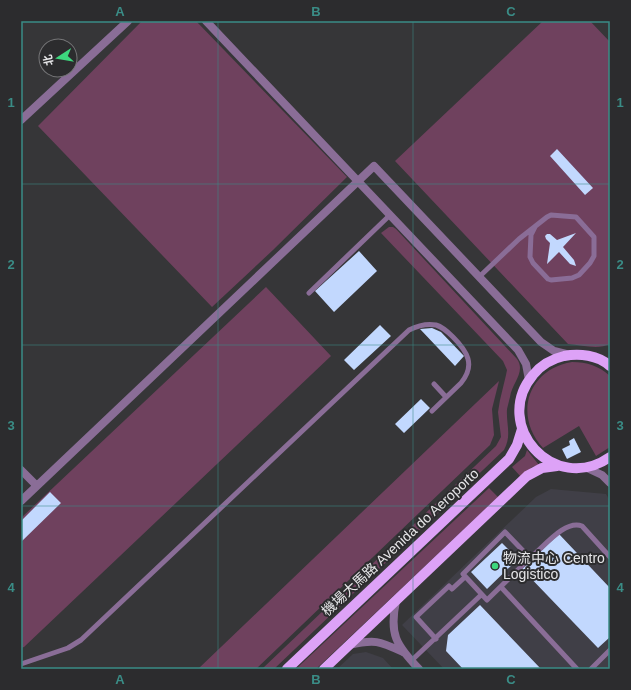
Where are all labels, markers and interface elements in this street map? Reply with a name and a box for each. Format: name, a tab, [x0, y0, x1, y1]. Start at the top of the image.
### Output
text: A	[115, 4, 125, 19]
text: B	[311, 4, 321, 19]
text: C	[506, 4, 516, 19]
north arrow	[38, 38, 78, 78]
text: 北	[41, 53, 55, 67]
text: 1	[7, 95, 15, 110]
text: 1	[616, 95, 624, 110]
text: 2	[7, 257, 15, 272]
text: 2	[616, 257, 624, 272]
text: 3	[7, 418, 15, 433]
text: 3	[616, 418, 624, 433]
street label: 機場大馬路 Avenida do Aeroporto	[318, 465, 482, 619]
place label: 物流中心 Centro Logistico	[503, 550, 605, 582]
marker: 物流中心 Centro Logistico	[490, 561, 500, 571]
text: 4	[7, 580, 15, 595]
text: 4	[616, 580, 624, 595]
text: A	[115, 672, 125, 687]
text: B	[311, 672, 321, 687]
text: C	[506, 672, 516, 687]

